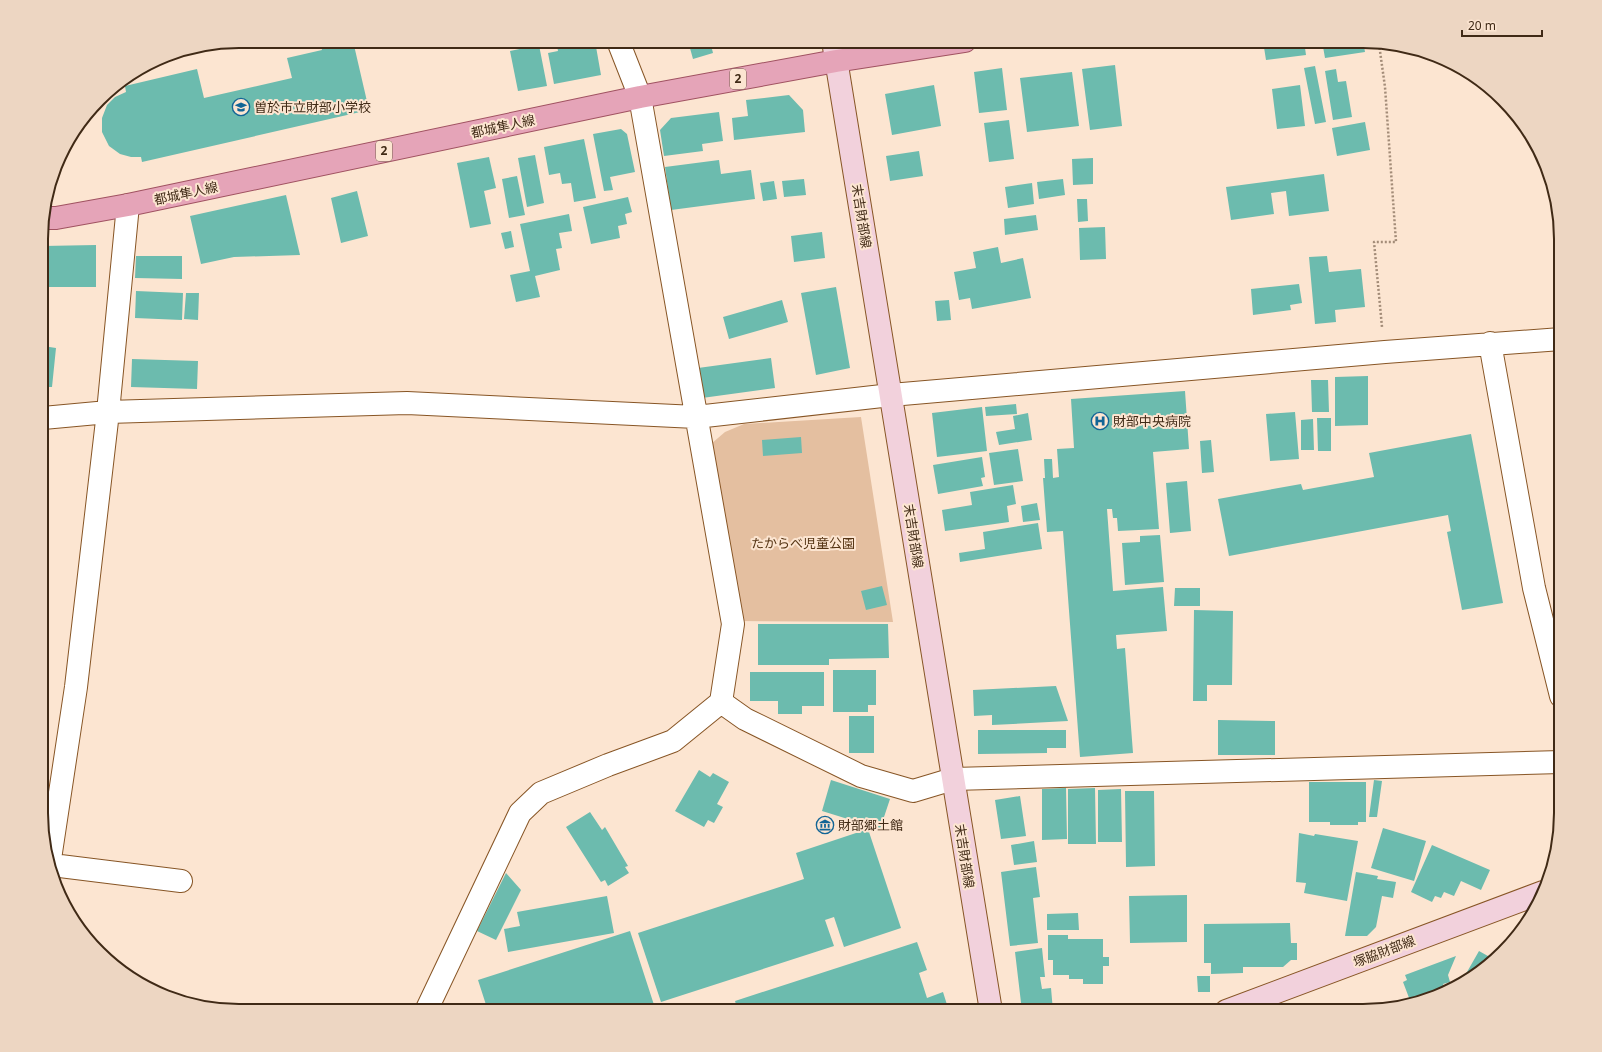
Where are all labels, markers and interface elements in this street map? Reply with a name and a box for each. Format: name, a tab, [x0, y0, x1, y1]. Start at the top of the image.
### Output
scale bar	[1462, 12, 1542, 38]
text: 20 m	[1468, 17, 1496, 34]
road number: 2	[730, 69, 746, 89]
school or university icon: 曽於市立財部小学校	[231, 97, 251, 117]
place label: 曽於市立財部小学校	[254, 98, 371, 116]
street label: 都城隼人線	[469, 110, 537, 142]
road number: 2	[376, 141, 392, 161]
street label: 都城隼人線	[152, 177, 220, 209]
street label: 末吉財部線	[848, 182, 876, 250]
hospital icon: 財部中央病院	[1090, 411, 1110, 431]
place label: 財部中央病院	[1113, 412, 1191, 430]
street label: 末吉財部線	[900, 502, 928, 570]
park label: たからべ児童公園	[751, 534, 855, 552]
museum icon: 財部郷土館	[815, 815, 835, 835]
place label: 財部郷土館	[838, 816, 903, 834]
street label: 末吉財部線	[951, 822, 979, 890]
street label: 塚脇財部線	[1350, 931, 1418, 971]

